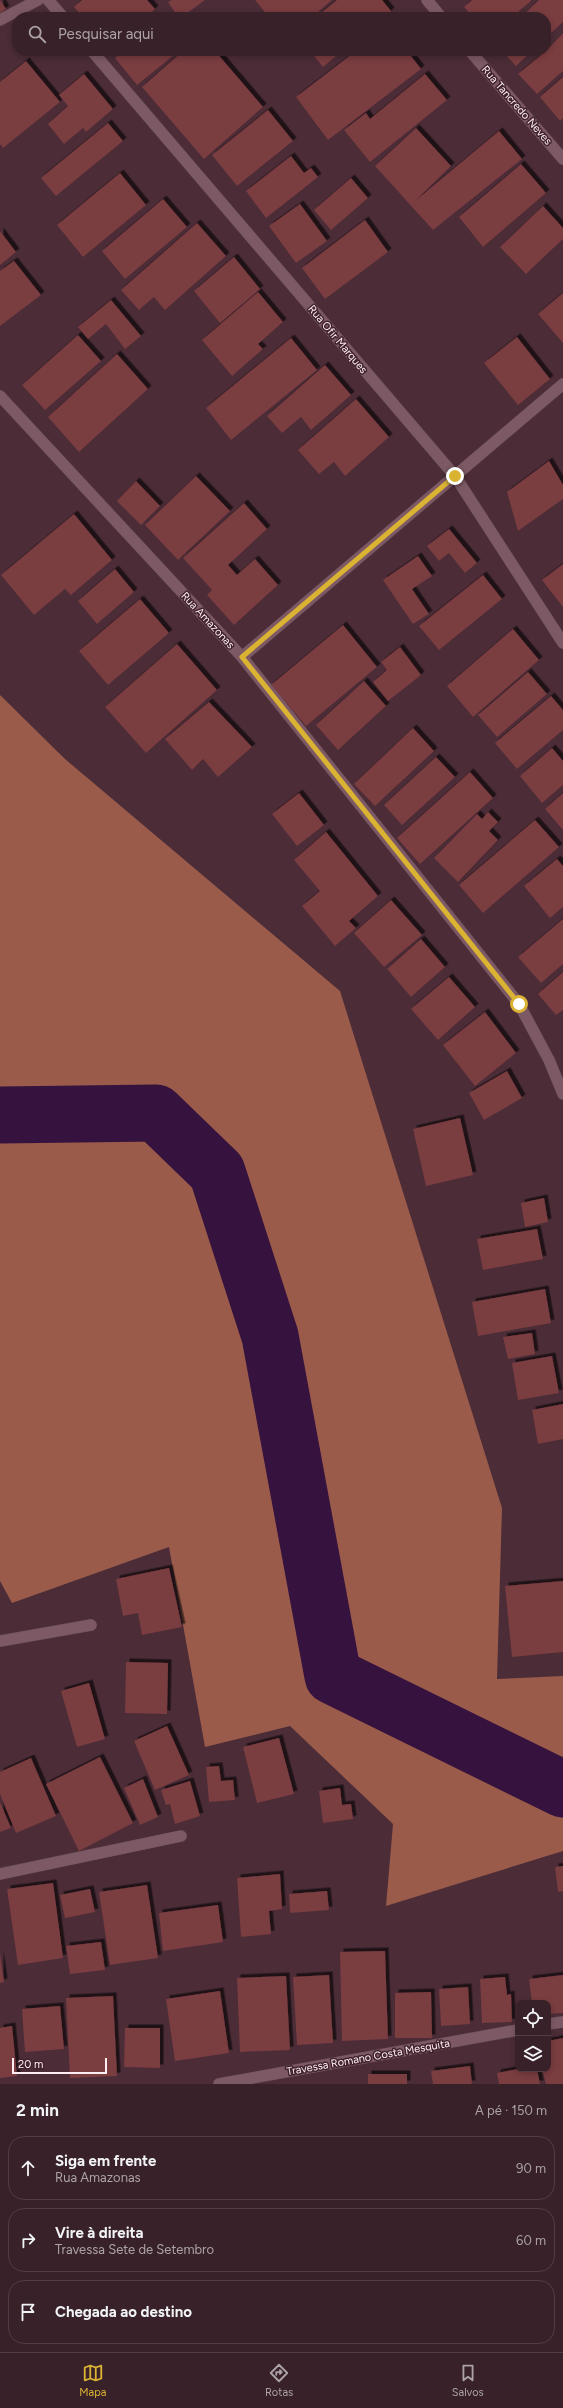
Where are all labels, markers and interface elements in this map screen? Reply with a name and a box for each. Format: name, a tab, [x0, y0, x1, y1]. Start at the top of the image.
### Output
search box	[12, 12, 551, 56]
icon: search	[26, 23, 48, 45]
text: Pesquisar aqui	[58, 25, 154, 43]
street label: Rua Tancredo Neves	[479, 63, 555, 148]
street label: Rua Ofir Marques	[305, 303, 370, 376]
route end	[446, 467, 464, 485]
street label: Rua Amazonas	[178, 589, 237, 651]
route start	[510, 995, 528, 1013]
map controls	[515, 2000, 551, 2072]
button: locate	[515, 2000, 551, 2036]
button: layers	[515, 2036, 551, 2072]
street label: Travessa Romano Costa Mesquita	[285, 2037, 451, 2078]
scale bar	[12, 2056, 107, 2075]
text: 20 m	[18, 2058, 43, 2071]
text: 2 min	[16, 2100, 59, 2120]
text: A pé · 150 m	[475, 2103, 547, 2118]
text: Siga em frente	[55, 2152, 156, 2170]
icon: ahead	[17, 2157, 39, 2179]
text: 90 m	[516, 2161, 546, 2176]
text: Rua Amazonas	[55, 2170, 141, 2185]
text: Vire à direita	[55, 2224, 144, 2242]
icon: right	[17, 2229, 39, 2251]
text: 60 m	[516, 2233, 546, 2248]
text: Travessa Sete de Setembro	[55, 2242, 214, 2257]
icon: arrive	[17, 2301, 39, 2323]
text: Chegada ao destino	[55, 2303, 192, 2321]
tab: Mapa	[79, 2362, 106, 2399]
tab: Rotas	[265, 2362, 293, 2399]
tab: Salvos	[452, 2362, 484, 2399]

